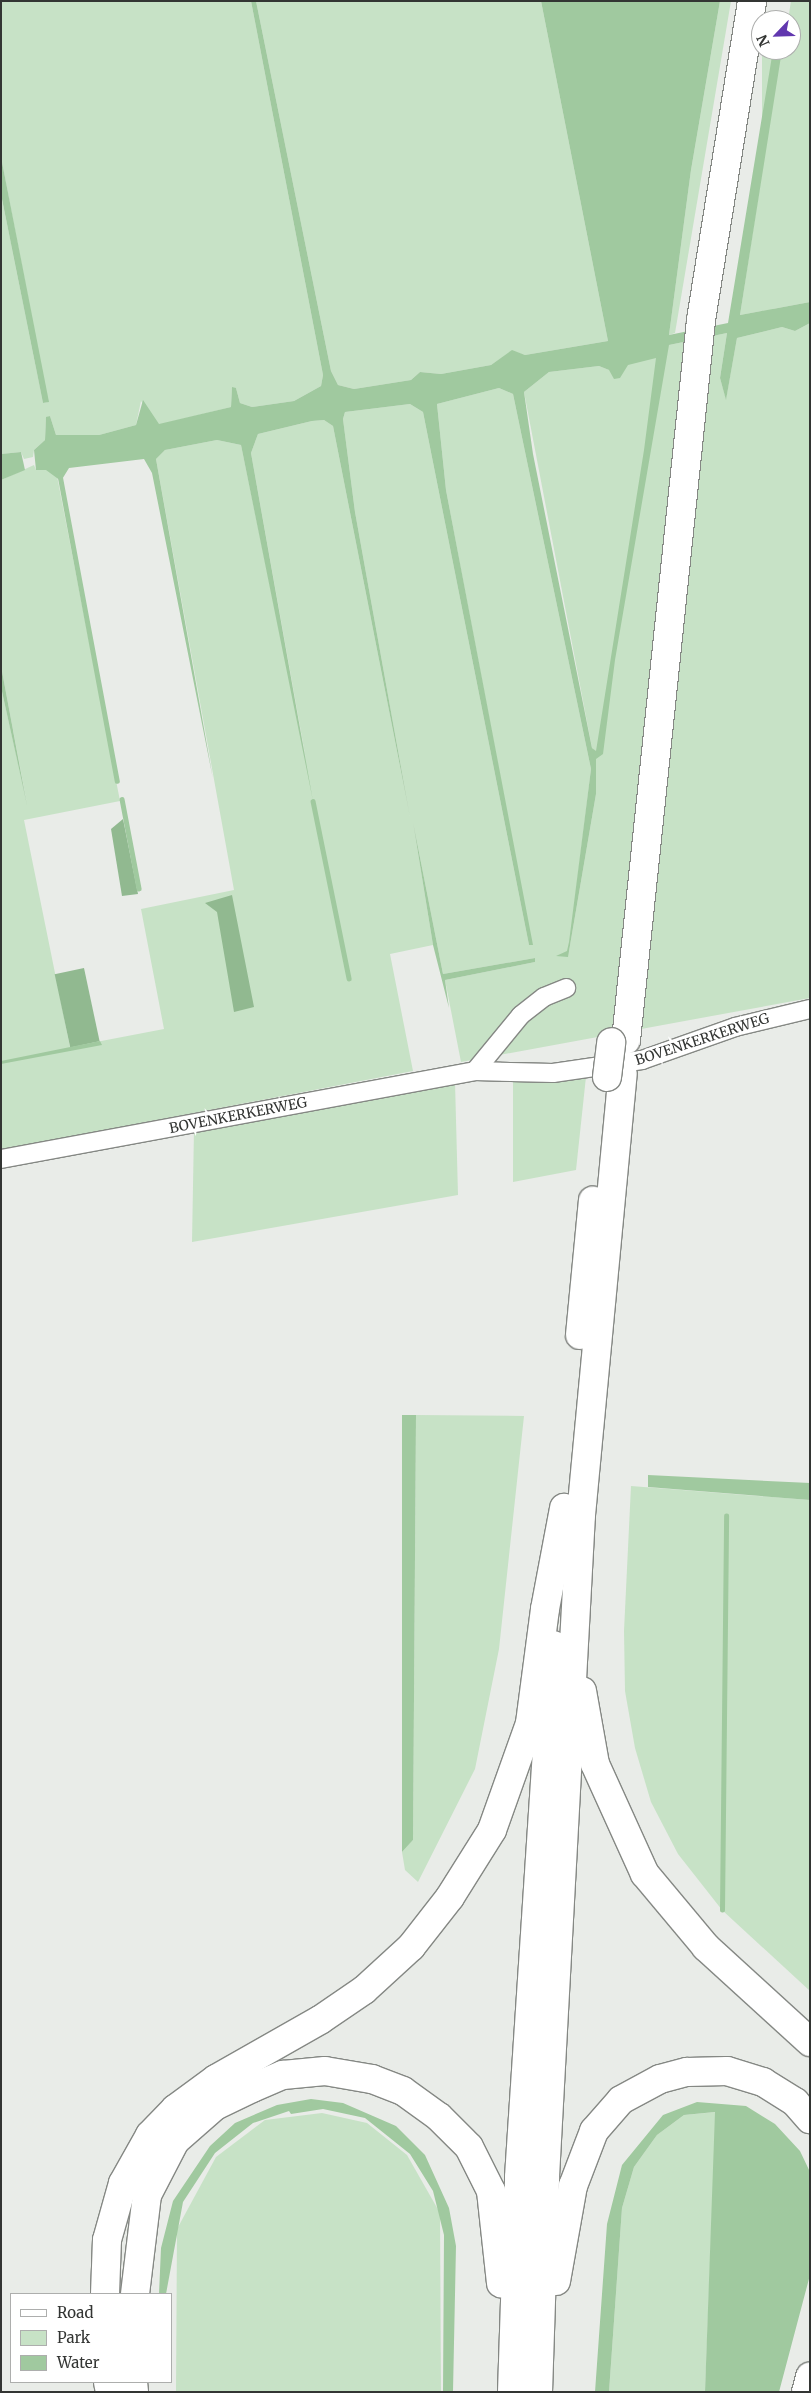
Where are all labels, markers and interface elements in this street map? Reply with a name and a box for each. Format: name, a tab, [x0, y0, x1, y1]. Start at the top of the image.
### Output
north arrow	[751, 10, 801, 60]
text: N	[753, 32, 774, 49]
street label: BOVENKERKERWEG	[633, 1009, 771, 1069]
street label: BOVENKERKERWEG	[168, 1093, 308, 1137]
legend	[10, 2293, 172, 2383]
text: Road	[57, 2303, 93, 2322]
text: Park	[57, 2328, 90, 2347]
text: Water	[57, 2353, 99, 2372]

